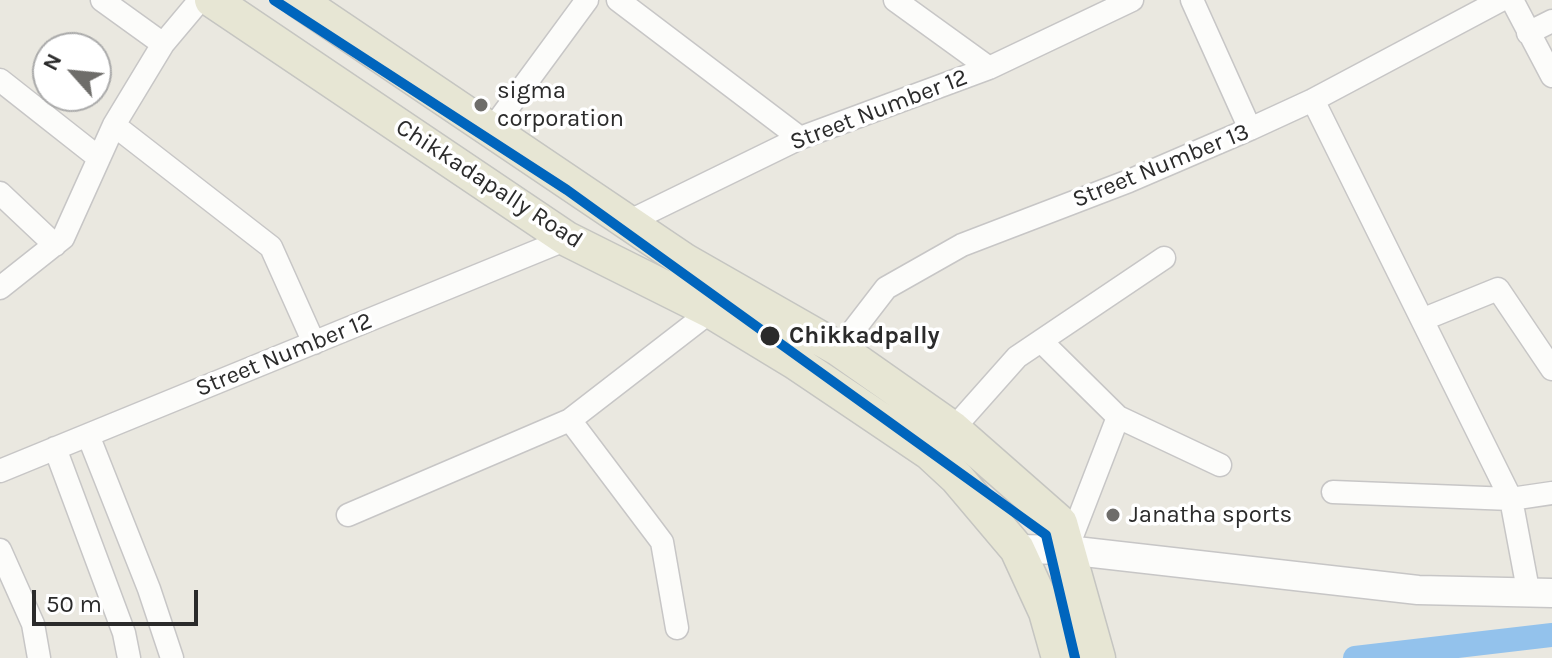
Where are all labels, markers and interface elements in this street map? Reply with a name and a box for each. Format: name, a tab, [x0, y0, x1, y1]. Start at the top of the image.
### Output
north arrow	[32, 32, 112, 112]
text: N	[37, 49, 68, 75]
street label: Street Number 12	[786, 63, 972, 157]
place label: sigma corporation	[497, 77, 624, 133]
marker: sigma corporation	[472, 96, 490, 114]
street label: Chikkadapally Road	[390, 113, 588, 255]
street label: Street Number 13	[1068, 117, 1254, 215]
street label: Street Number 12	[192, 306, 376, 404]
place label: Chikkadpally	[789, 322, 940, 350]
marker: Chikkadpally	[758, 324, 782, 348]
place label: Janatha sports	[1129, 501, 1292, 529]
marker: Janatha sports	[1104, 506, 1122, 524]
scale bar	[36, 574, 202, 624]
text: 50 m	[46, 590, 102, 618]

